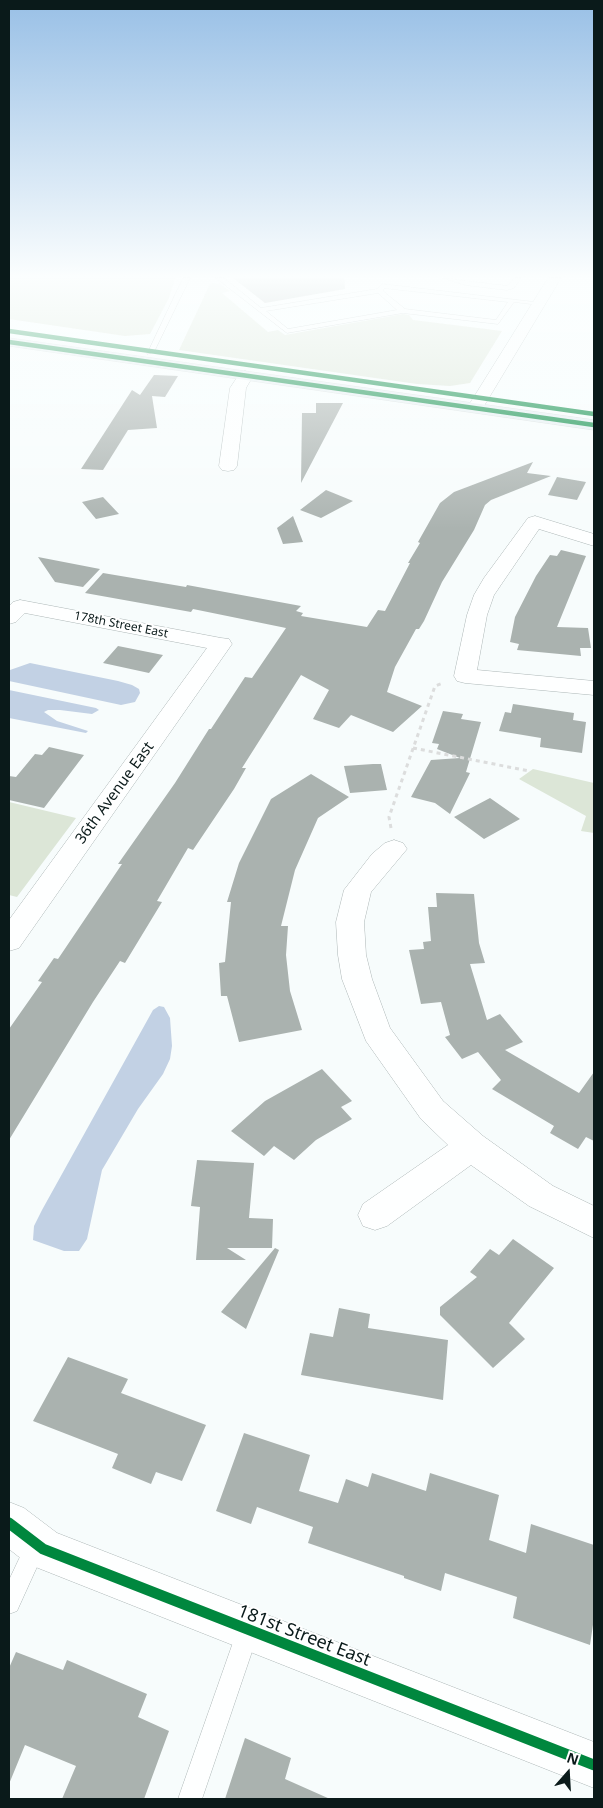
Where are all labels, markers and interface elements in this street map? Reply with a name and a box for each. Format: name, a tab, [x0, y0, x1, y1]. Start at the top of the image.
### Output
street label: 178th Street East	[73, 609, 169, 641]
street label: 36th Avenue East	[72, 738, 158, 848]
street label: 181st Street East	[234, 1601, 374, 1671]
north arrow	[543, 1748, 593, 1798]
text: N	[565, 1748, 582, 1769]

